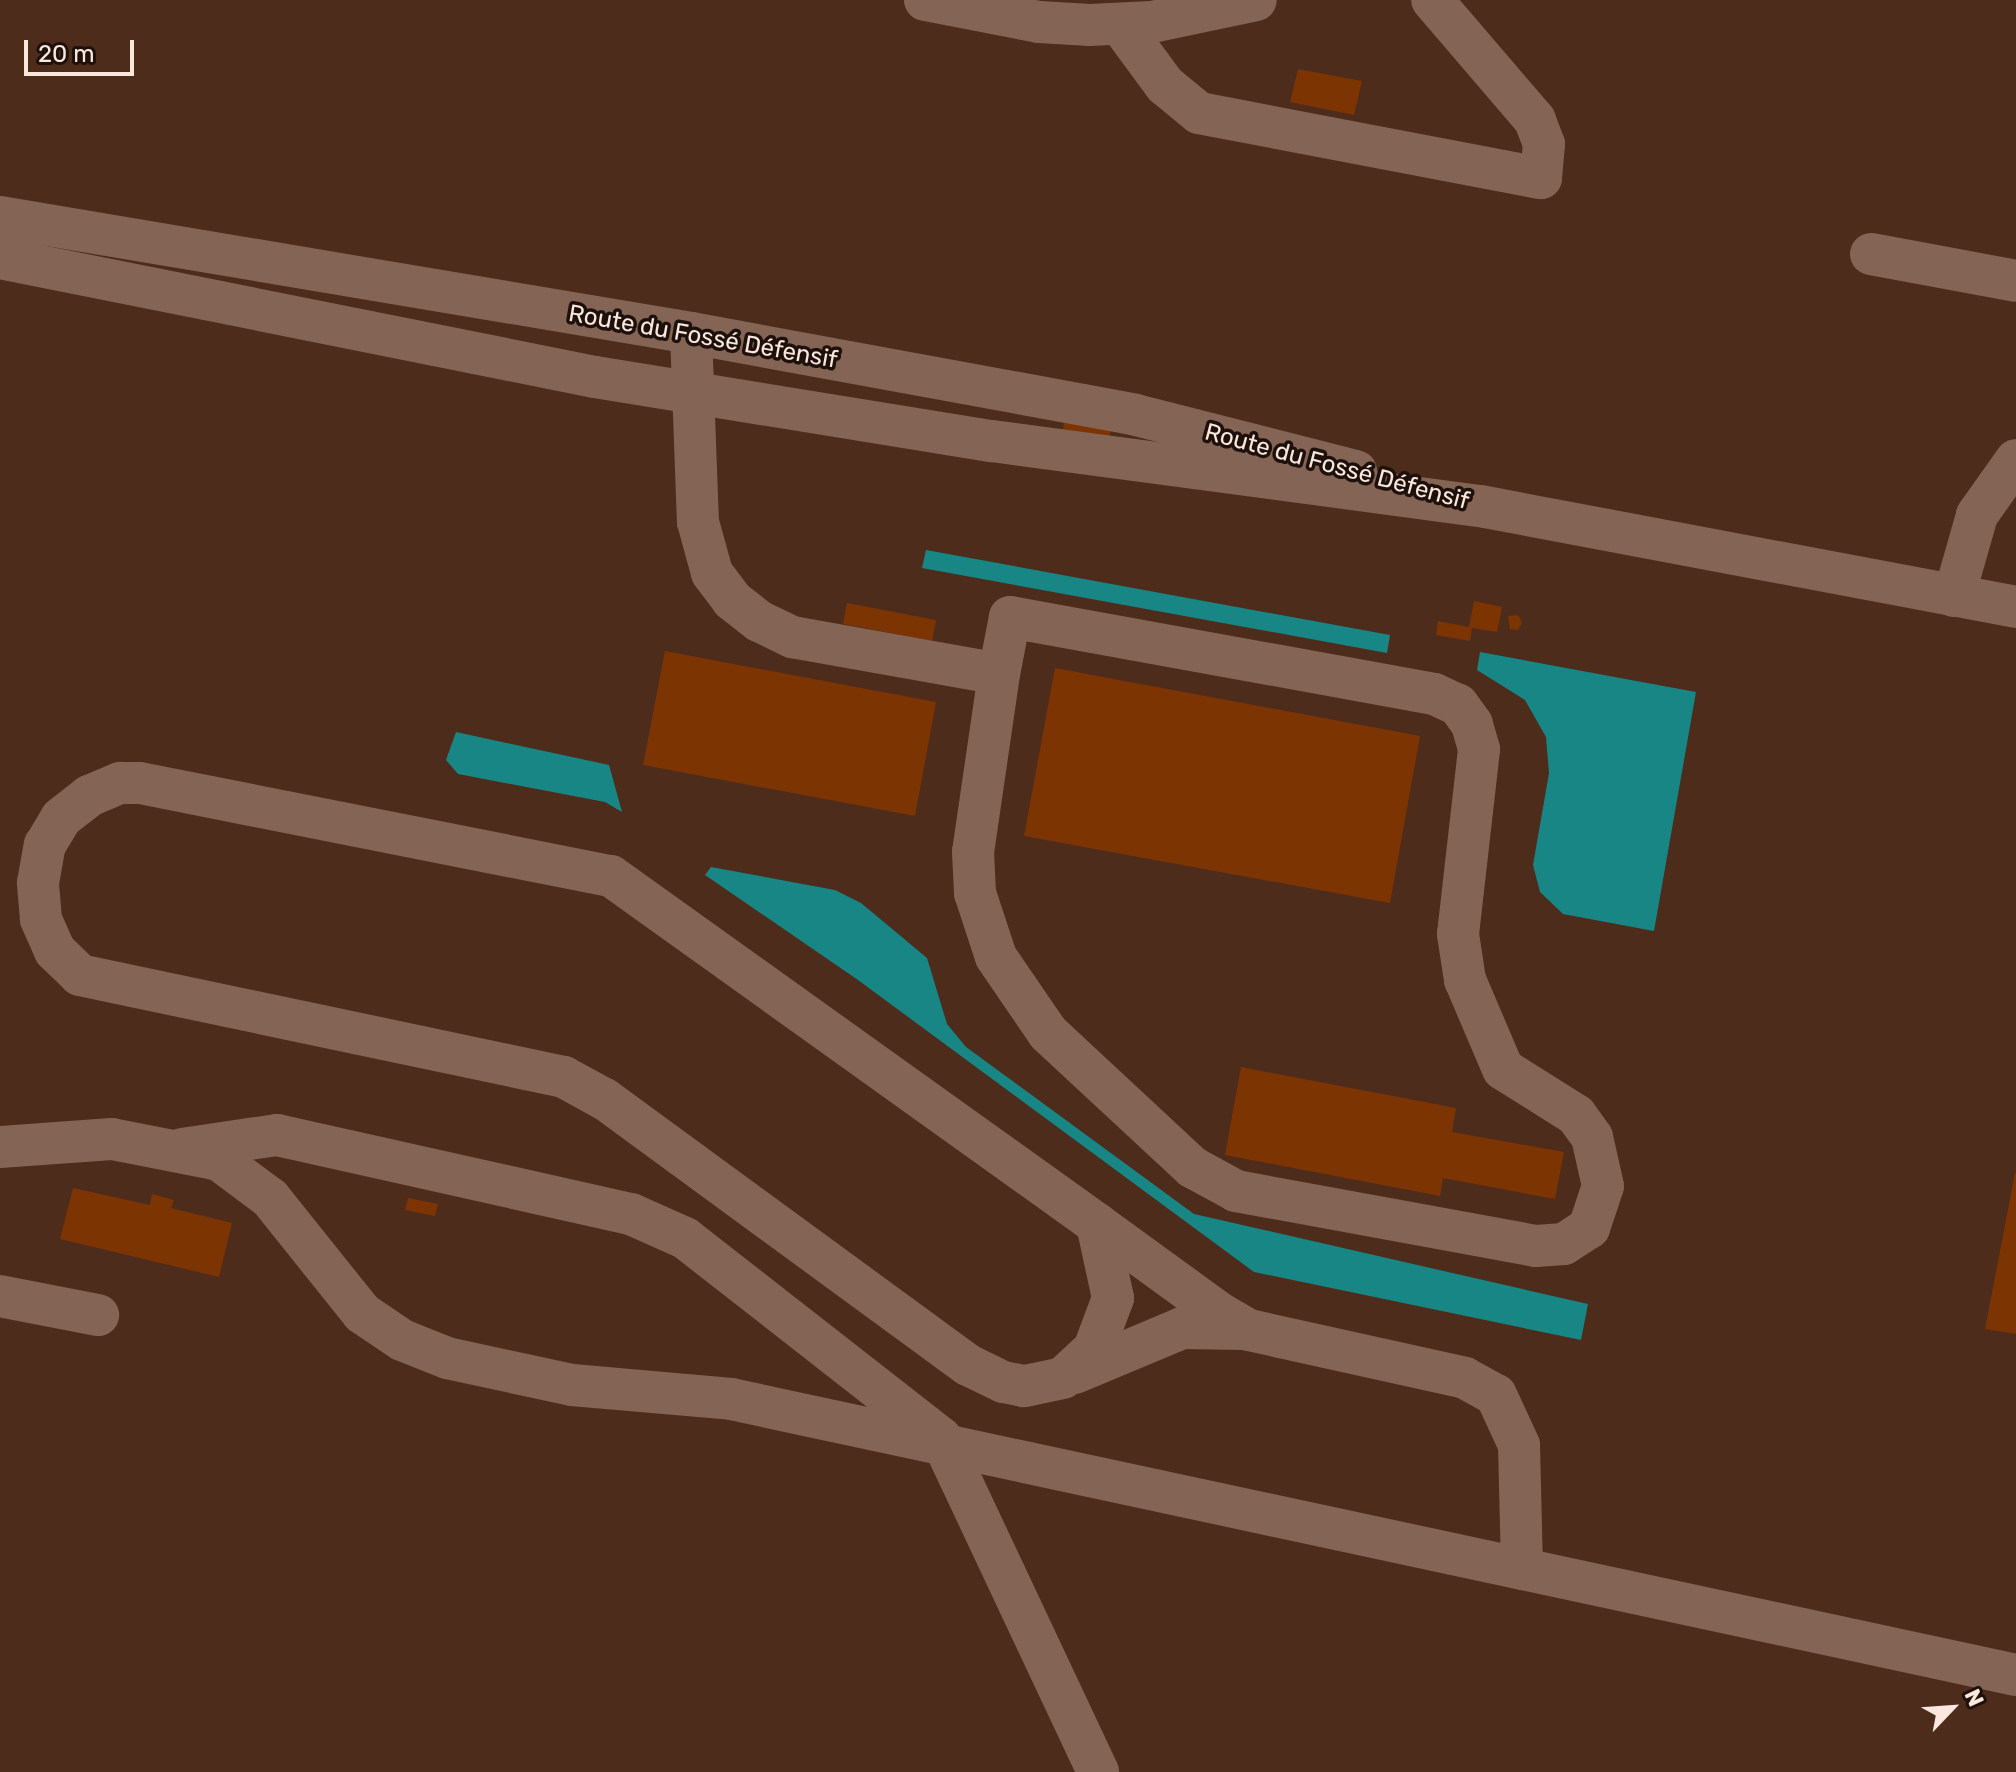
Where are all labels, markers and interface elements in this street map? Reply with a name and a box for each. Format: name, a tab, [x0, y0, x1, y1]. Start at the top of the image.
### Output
scale bar	[28, 24, 138, 74]
text: 20 m	[38, 40, 95, 68]
street label: Route du Fossé Défensif	[566, 299, 840, 375]
street label: Route du Fossé Défensif	[1202, 418, 1472, 516]
north arrow	[1912, 1668, 1992, 1748]
text: N	[1959, 1685, 1990, 1711]

